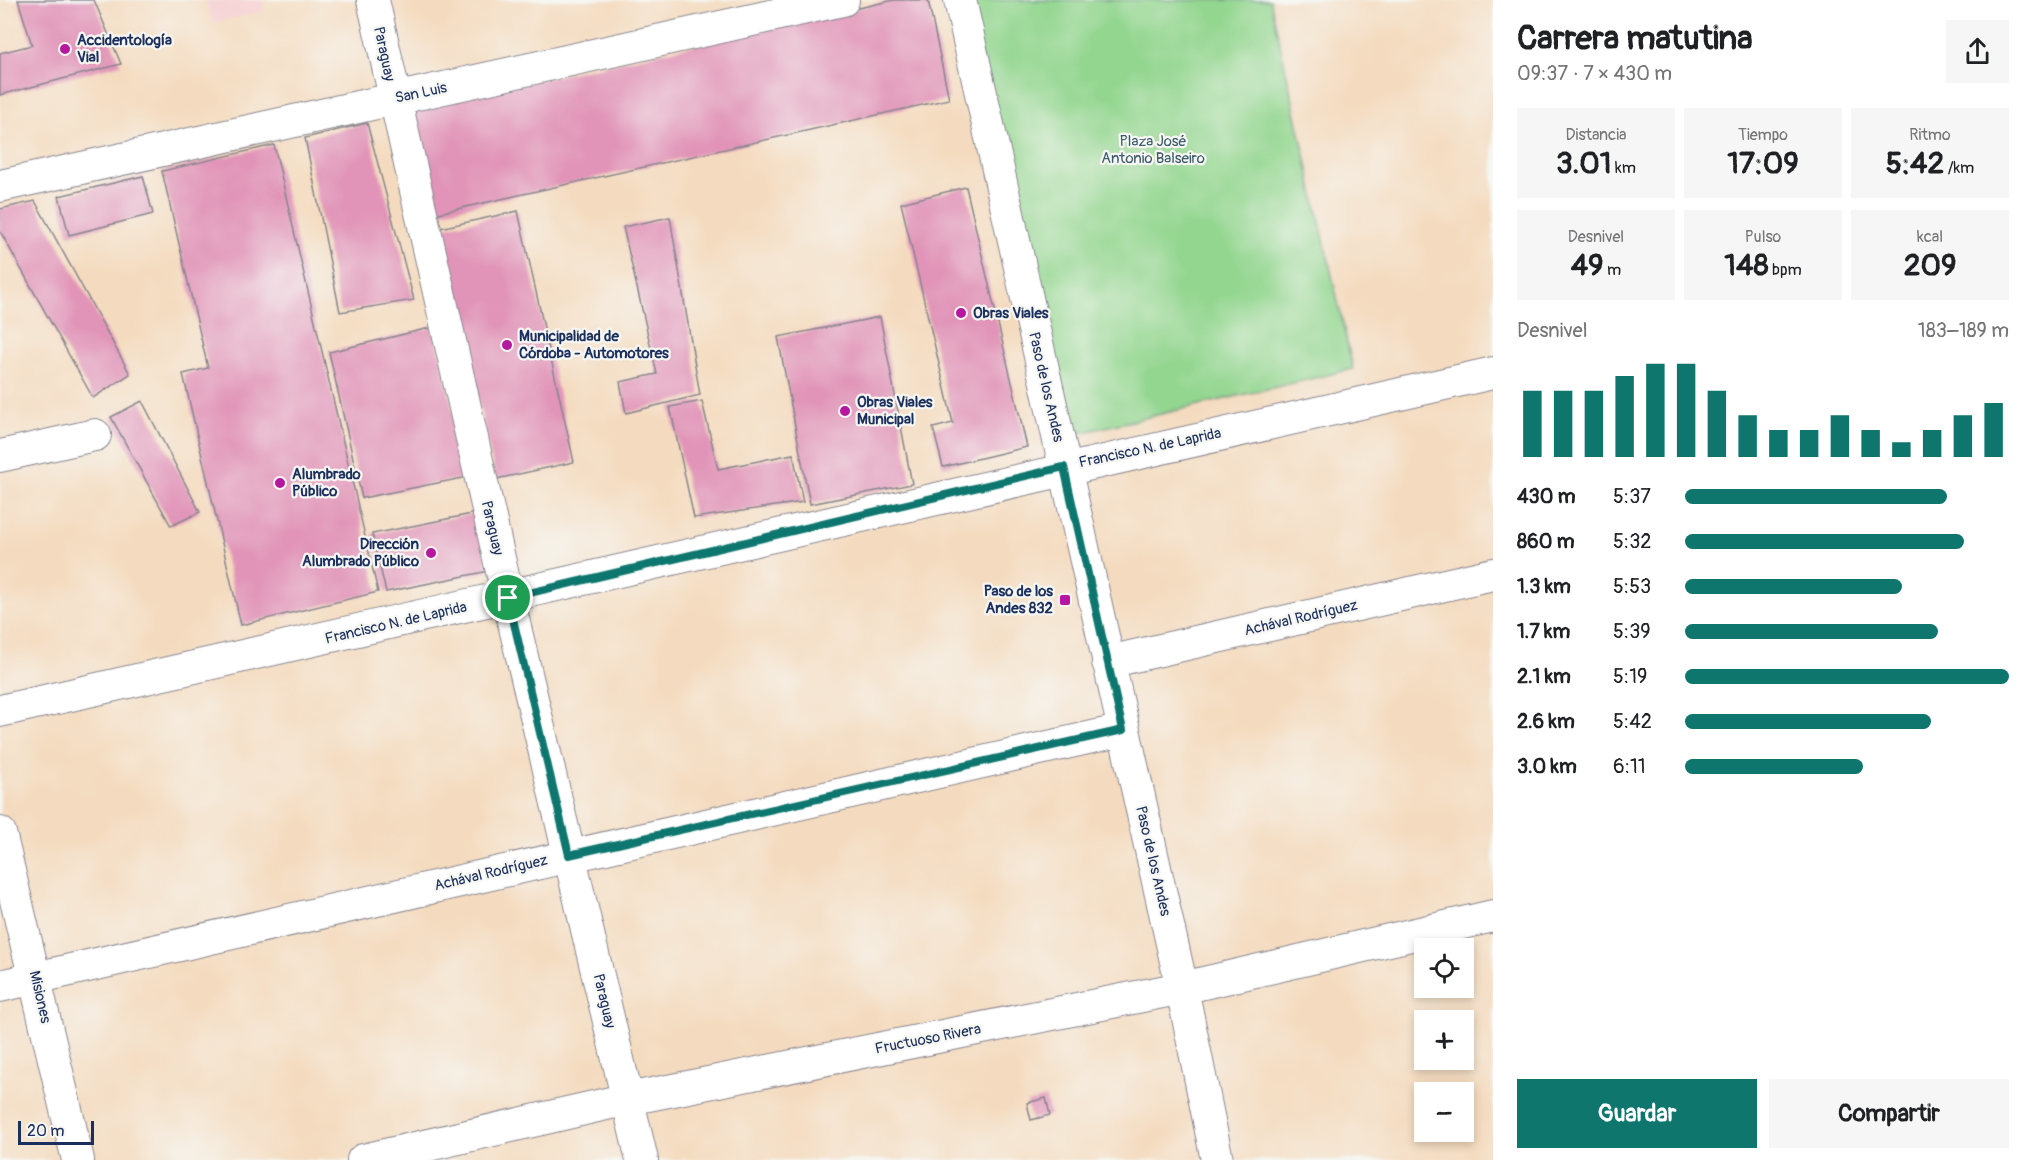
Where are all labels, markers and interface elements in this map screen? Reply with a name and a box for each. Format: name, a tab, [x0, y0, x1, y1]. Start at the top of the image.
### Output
text: Carrera matutina	[1517, 18, 1753, 59]
button: share	[1946, 20, 2009, 83]
street label: Paraguay	[369, 25, 399, 84]
place label: Accidentología Vial	[77, 31, 172, 67]
marker: Accidentología Vial	[58, 42, 72, 56]
text: 09:37 · 7 × 430 m	[1517, 61, 1672, 86]
street label: San Luis	[393, 78, 449, 108]
text: Distancia	[1566, 125, 1626, 145]
text: Tiempo	[1738, 125, 1788, 145]
text: Ritmo	[1909, 125, 1951, 145]
park label: Plaza José Antonio Balseiro	[1101, 132, 1205, 168]
text: 3.01	[1556, 145, 1612, 182]
text: 17:09	[1727, 145, 1799, 182]
text: 5:42	[1886, 145, 1944, 182]
text: km	[1612, 158, 1636, 178]
text: /km	[1944, 158, 1974, 178]
text: Desnivel	[1568, 227, 1624, 247]
text: Pulso	[1745, 227, 1781, 247]
text: kcal	[1917, 227, 1943, 247]
text: 49	[1571, 247, 1604, 284]
text: 148	[1724, 247, 1769, 284]
text: 209	[1904, 247, 1956, 284]
text: m	[1604, 260, 1621, 280]
text: bpm	[1769, 260, 1802, 280]
place label: Obras Viales	[973, 304, 1049, 323]
marker: Obras Viales	[954, 306, 968, 320]
text: Desnivel	[1517, 318, 1587, 343]
text: 183–189 m	[1918, 318, 2009, 343]
place label: Municipalidad de Córdoba - Automotores	[519, 327, 669, 363]
street label: Paso de los Andes	[1024, 330, 1068, 444]
marker: Municipalidad de Córdoba - Automotores	[500, 338, 514, 352]
place label: Obras Viales Municipal	[857, 393, 933, 429]
marker: Obras Viales Municipal	[838, 404, 852, 418]
street label: Francisco N. de Laprida	[1077, 424, 1223, 472]
place label: Alumbrado Público	[292, 465, 361, 501]
marker: Alumbrado Público	[273, 476, 287, 490]
text: 430 m	[1517, 484, 1576, 509]
text: 5:37	[1613, 484, 1651, 509]
street label: Paraguay	[477, 499, 508, 558]
text: 860 m	[1517, 529, 1574, 554]
text: 5:32	[1613, 529, 1652, 554]
place label: Dirección Alumbrado Público	[302, 535, 419, 571]
marker: Dirección Alumbrado Público	[424, 546, 438, 560]
pin	[482, 572, 533, 623]
text: 1.3 km	[1517, 574, 1571, 599]
text: 5:53	[1613, 574, 1651, 599]
icon: arrive	[491, 581, 524, 614]
place label: Paso de los Andes 832	[984, 582, 1053, 618]
marker: Paso de los Andes 832	[1058, 593, 1072, 607]
street label: Achával Rodríguez	[1242, 596, 1360, 640]
street label: Francisco N. de Laprida	[323, 597, 469, 649]
text: 1.7 km	[1517, 619, 1570, 644]
text: 5:39	[1613, 619, 1651, 644]
text: 2.1 km	[1517, 664, 1571, 689]
text: 5:19	[1613, 664, 1647, 689]
text: 2.6 km	[1517, 709, 1575, 734]
text: 5:42	[1613, 709, 1652, 734]
text: 3.0 km	[1517, 754, 1577, 779]
text: 6:11	[1613, 754, 1646, 779]
street label: Paso de los Andes	[1131, 804, 1175, 918]
street label: Achával Rodríguez	[432, 851, 550, 895]
map controls	[1414, 938, 1474, 1142]
button: locate	[1414, 938, 1474, 998]
street label: Misiones	[25, 969, 55, 1025]
street label: Paraguay	[589, 972, 620, 1031]
button: +	[1414, 1010, 1474, 1070]
street label: Fructuoso Rivera	[873, 1019, 983, 1059]
button: Guardar	[1517, 1079, 1757, 1148]
button: Compartir	[1769, 1079, 2009, 1148]
button: −	[1414, 1082, 1474, 1142]
scale bar	[18, 1118, 94, 1146]
text: 20 m	[27, 1121, 65, 1141]

